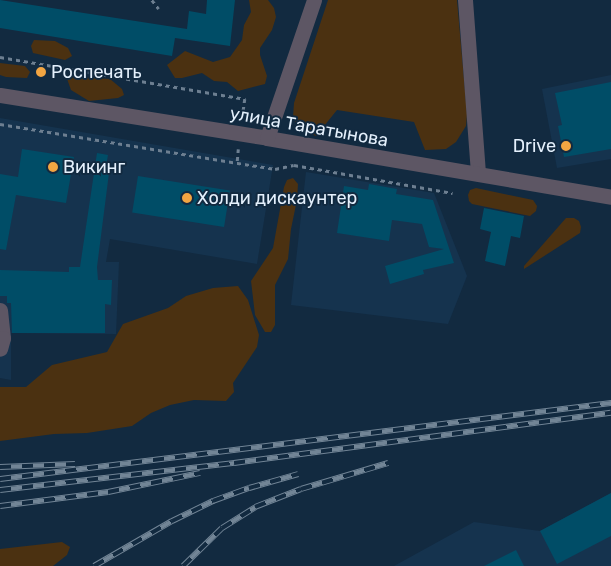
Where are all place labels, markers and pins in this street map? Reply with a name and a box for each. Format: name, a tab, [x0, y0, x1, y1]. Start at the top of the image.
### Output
place label: Роспечать	[51, 61, 142, 83]
marker: Роспечать	[35, 66, 47, 78]
place label: Drive	[513, 135, 556, 157]
marker: Drive	[560, 140, 572, 152]
place label: Викинг	[63, 156, 125, 178]
marker: Викинг	[47, 161, 59, 173]
place label: Холди дискаунтер	[197, 187, 357, 209]
marker: Холди дискаунтер	[181, 192, 193, 204]

